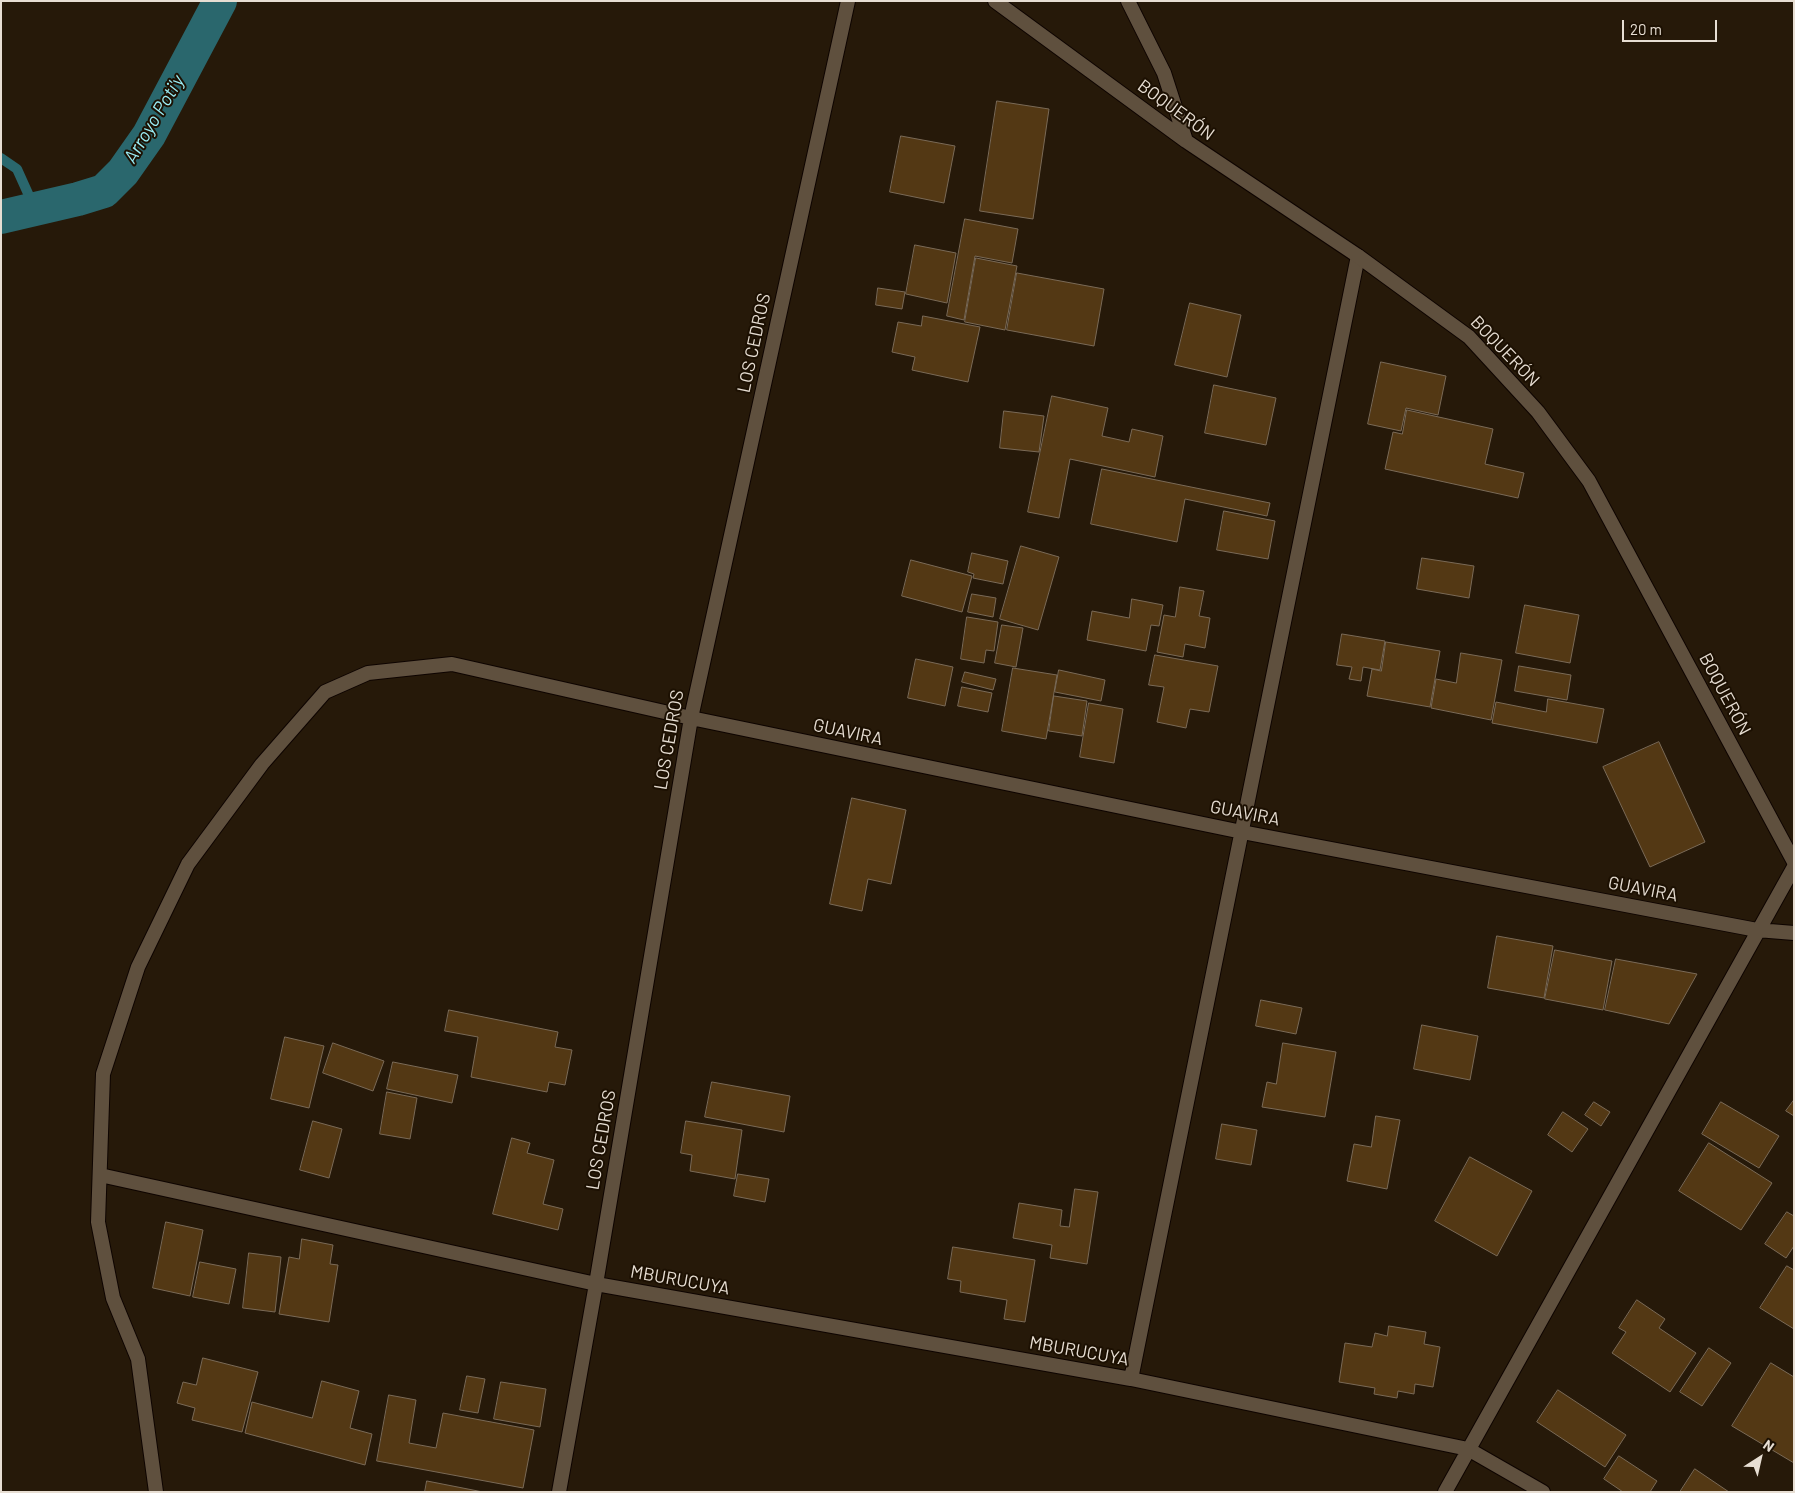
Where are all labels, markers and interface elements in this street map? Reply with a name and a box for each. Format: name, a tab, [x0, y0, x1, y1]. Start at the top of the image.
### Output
scale bar	[1625, 10, 1720, 42]
text: 20 m	[1630, 20, 1662, 38]
water label: Arroyo Poti'y	[119, 71, 189, 167]
street label: BOQUERÓN	[1133, 75, 1219, 145]
street label: LOS CEDROS	[733, 291, 775, 395]
street label: BOQUERÓN	[1466, 311, 1544, 391]
street label: BOQUERÓN	[1694, 649, 1756, 739]
street label: LOS CEDROS	[650, 688, 688, 792]
street label: GUAVIRA	[811, 714, 885, 750]
street label: GUAVIRA	[1208, 796, 1282, 830]
street label: GUAVIRA	[1606, 872, 1680, 906]
street label: LOS CEDROS	[582, 1088, 620, 1192]
street label: MBURUCUYA	[629, 1261, 731, 1299]
street label: MBURUCUYA	[1028, 1332, 1130, 1370]
north arrow	[1735, 1433, 1785, 1483]
text: N	[1760, 1436, 1778, 1455]

